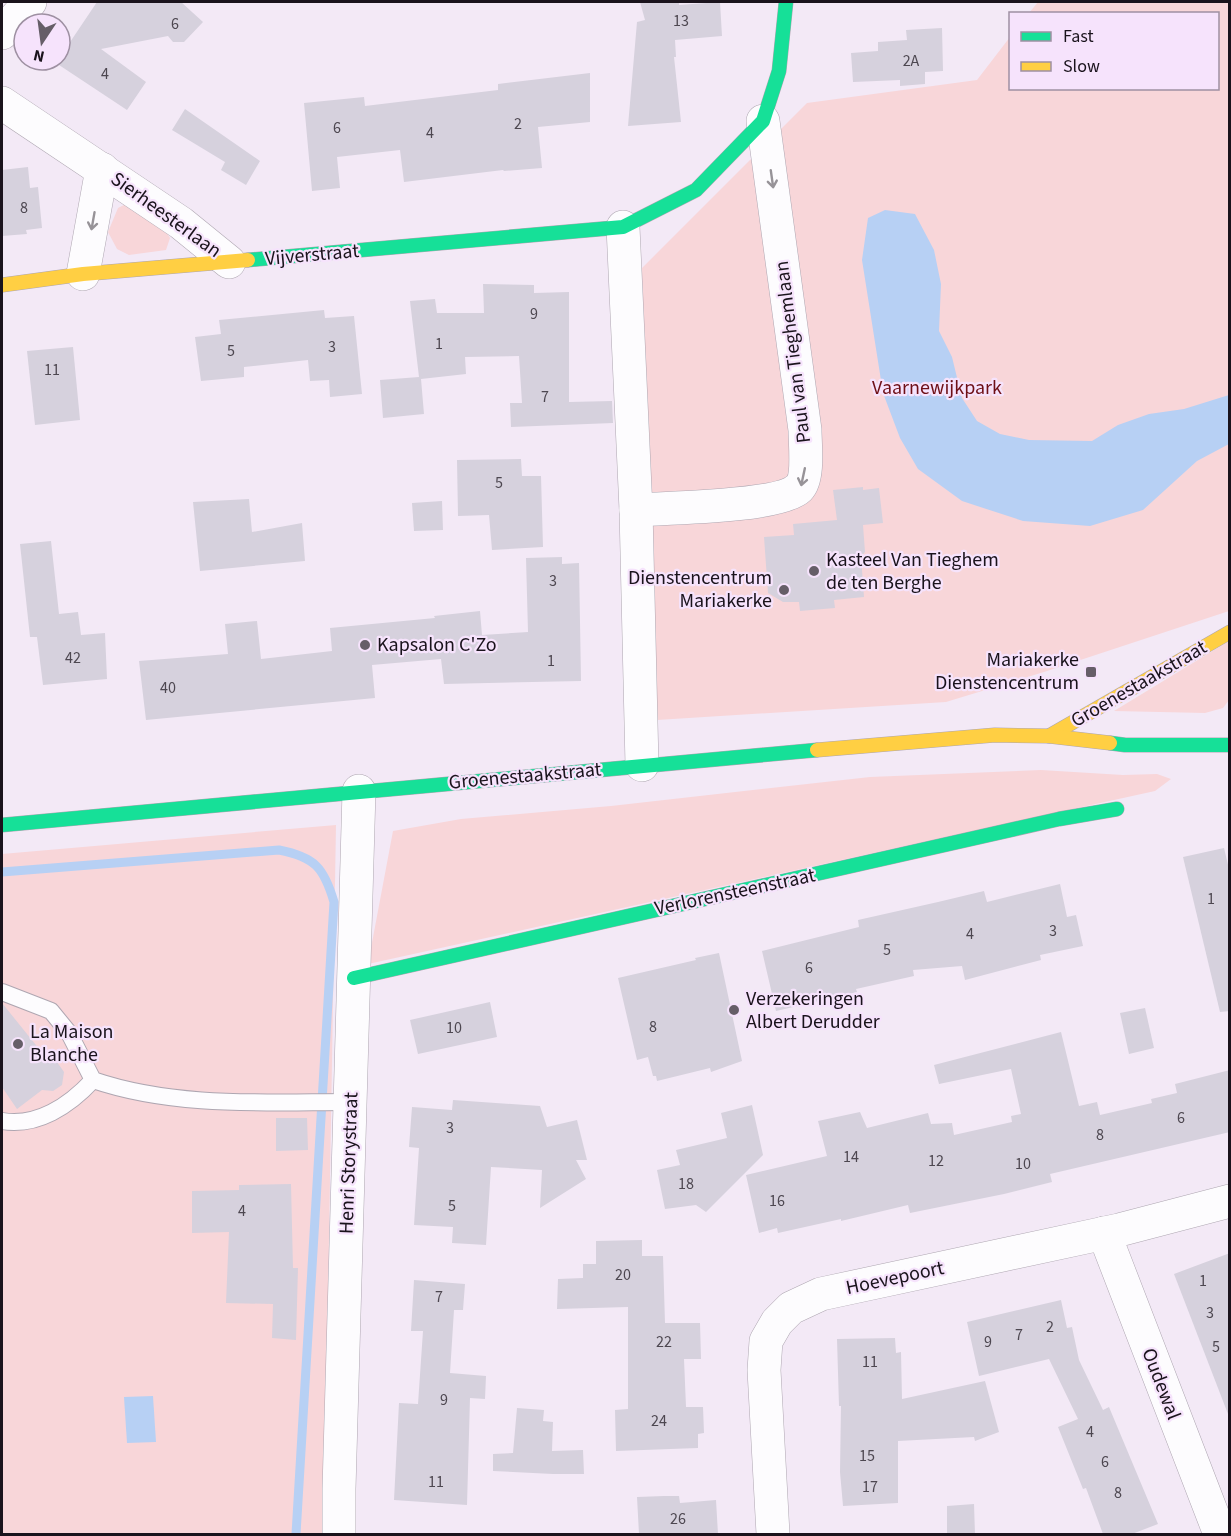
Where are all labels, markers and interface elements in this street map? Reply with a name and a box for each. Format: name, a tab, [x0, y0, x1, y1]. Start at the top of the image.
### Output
house number: 13	[673, 10, 689, 32]
north arrow	[12, 12, 72, 72]
legend	[1009, 12, 1219, 90]
house number: 6	[171, 13, 179, 35]
text: Fast	[1063, 24, 1094, 49]
text: N	[31, 44, 47, 68]
house number: 2A	[903, 50, 920, 72]
text: Slow	[1063, 54, 1100, 79]
house number: 4	[101, 63, 109, 85]
house number: 2	[514, 113, 522, 135]
house number: 6	[333, 117, 341, 139]
house number: 4	[426, 122, 434, 144]
street label: Sierheesterlaan	[105, 165, 227, 265]
one-way arrow	[766, 169, 777, 189]
house number: 8	[20, 197, 28, 219]
one-way arrow	[87, 211, 98, 231]
street label: Vijverstraat	[264, 237, 360, 273]
street label: Paul van Tieghemlaan	[768, 259, 818, 445]
house number: 9	[530, 303, 538, 325]
house number: 1	[435, 333, 443, 355]
house number: 3	[328, 336, 336, 358]
house number: 5	[227, 340, 235, 362]
house number: 11	[44, 359, 60, 381]
park label: Vaarnewijkpark	[872, 374, 1002, 402]
house number: 7	[541, 386, 549, 408]
one-way arrow	[797, 467, 808, 486]
house number: 5	[495, 472, 503, 494]
place label: Kasteel Van Tieghem de ten Berghe	[826, 546, 999, 597]
place label: Dienstencentrum Mariakerke	[628, 564, 772, 615]
marker: Kasteel Van Tieghem de ten Berghe	[807, 564, 821, 578]
house number: 3	[549, 570, 557, 592]
marker: Dienstencentrum Mariakerke	[777, 583, 791, 597]
place label: Kapsalon C'Zo	[377, 631, 497, 659]
street label: Groenestaakstraat	[1066, 634, 1212, 734]
marker: Kapsalon C'Zo	[358, 638, 372, 652]
place label: Mariakerke Dienstencentrum	[935, 646, 1079, 697]
house number: 42	[65, 647, 81, 669]
house number: 1	[547, 650, 555, 672]
marker: Mariakerke Dienstencentrum	[1084, 665, 1098, 679]
house number: 40	[160, 677, 176, 699]
street label: Groenestaakstraat	[448, 755, 603, 797]
street label: Verlorensteenstraat	[652, 861, 818, 923]
house number: 1	[1207, 888, 1215, 910]
house number: 3	[1049, 920, 1057, 942]
house number: 4	[966, 923, 974, 945]
house number: 5	[883, 939, 891, 961]
house number: 6	[805, 957, 813, 979]
place label: Verzekeringen Albert Derudder	[746, 985, 880, 1036]
marker: Verzekeringen Albert Derudder	[727, 1003, 741, 1017]
house number: 8	[649, 1016, 657, 1038]
house number: 10	[446, 1017, 462, 1039]
place label: La Maison Blanche	[30, 1018, 114, 1069]
marker: La Maison Blanche	[11, 1037, 25, 1051]
street label: Henri Storystraat	[333, 1091, 365, 1234]
house number: 6	[1177, 1107, 1185, 1129]
house number: 3	[446, 1117, 454, 1139]
house number: 8	[1096, 1124, 1104, 1146]
house number: 14	[843, 1146, 859, 1168]
house number: 12	[928, 1150, 944, 1172]
house number: 10	[1015, 1153, 1031, 1175]
house number: 18	[678, 1173, 694, 1195]
house number: 16	[769, 1190, 785, 1212]
house number: 5	[448, 1195, 456, 1217]
house number: 4	[238, 1200, 246, 1222]
street label: Hoevepoort	[843, 1254, 947, 1302]
house number: 20	[615, 1264, 631, 1286]
house number: 1	[1199, 1270, 1207, 1292]
house number: 7	[435, 1286, 443, 1308]
house number: 3	[1206, 1302, 1214, 1324]
house number: 2	[1046, 1316, 1054, 1338]
house number: 7	[1015, 1324, 1023, 1346]
house number: 22	[656, 1331, 672, 1353]
house number: 9	[984, 1331, 992, 1353]
house number: 5	[1212, 1336, 1220, 1358]
street label: Oudewal	[1135, 1344, 1187, 1424]
house number: 11	[862, 1351, 878, 1373]
house number: 9	[440, 1389, 448, 1411]
house number: 24	[651, 1410, 667, 1432]
house number: 4	[1086, 1421, 1094, 1443]
house number: 15	[859, 1445, 875, 1467]
house number: 6	[1101, 1451, 1109, 1473]
house number: 11	[428, 1471, 444, 1493]
house number: 17	[862, 1476, 878, 1498]
house number: 8	[1114, 1482, 1122, 1504]
house number: 26	[670, 1508, 686, 1530]

